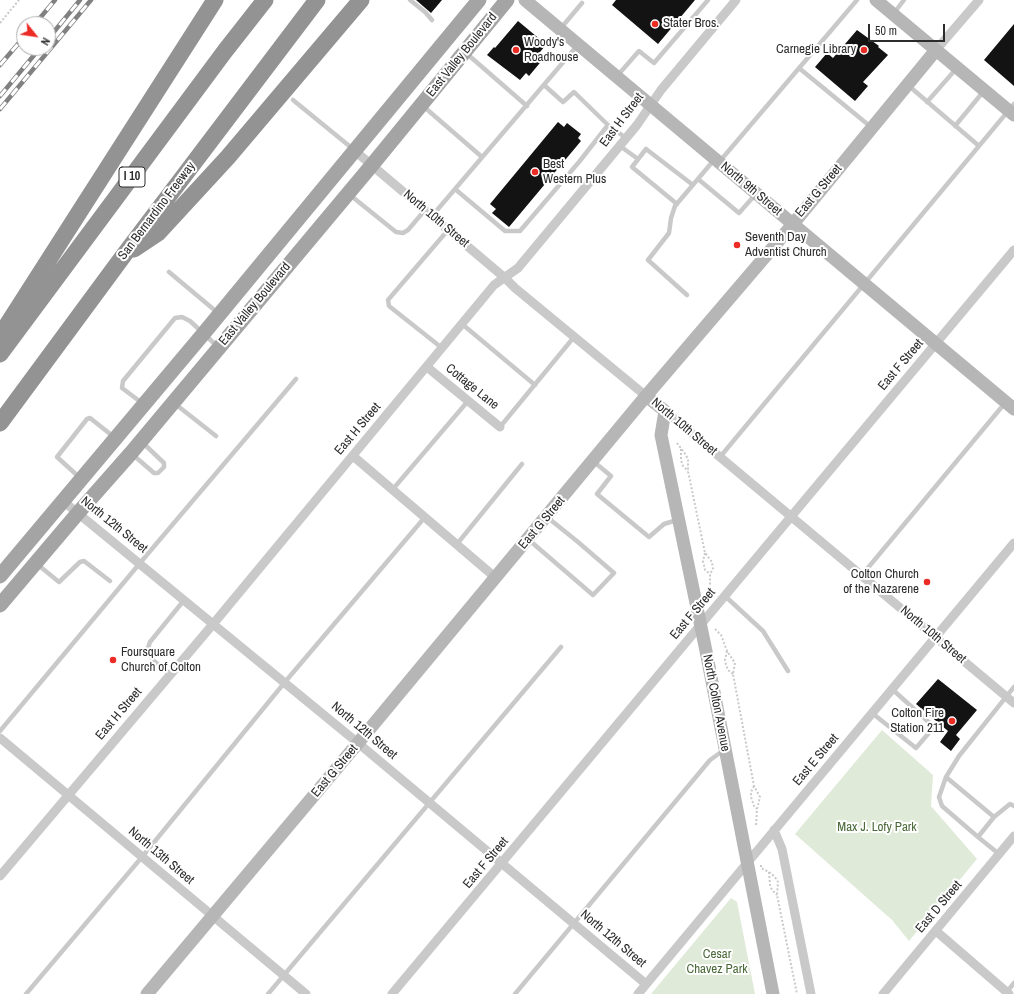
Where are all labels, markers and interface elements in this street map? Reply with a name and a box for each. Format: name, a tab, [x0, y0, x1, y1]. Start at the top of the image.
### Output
street label: East Valley Boulevard	[423, 10, 501, 100]
north arrow	[16, 16, 56, 56]
place label: Stater Bros.	[663, 16, 719, 32]
scale bar	[870, 16, 947, 42]
marker: Stater Bros.	[650, 19, 660, 29]
text: 50 m	[875, 23, 897, 39]
text: N	[38, 35, 53, 48]
place label: Woody's Roadhouse	[524, 35, 579, 66]
place label: Carnegie Library	[776, 42, 856, 58]
marker: Woody's Roadhouse	[511, 45, 521, 55]
marker: Carnegie Library	[859, 45, 869, 55]
street label: East H Street	[597, 90, 647, 150]
place label: Best Western Plus	[543, 157, 606, 188]
street label: San Bernardino Freeway	[115, 159, 199, 263]
street label: North 9th Street	[717, 159, 785, 219]
street label: East G Street	[792, 161, 846, 221]
road number: I 10	[119, 167, 145, 187]
marker: Best Western Plus	[530, 167, 540, 177]
street label: North 10th Street	[400, 187, 472, 251]
place label: Seventh Day Adventist Church	[745, 230, 827, 261]
marker: Seventh Day Adventist Church	[732, 240, 742, 250]
street label: East Valley Boulevard	[216, 259, 294, 349]
street label: East F Street	[875, 336, 927, 394]
street label: Cottage Lane	[442, 361, 502, 413]
street label: North 10th Street	[648, 395, 720, 459]
street label: East H Street	[332, 400, 384, 458]
street label: North 12th Street	[78, 493, 150, 557]
street label: East G Street	[515, 493, 569, 553]
place label: Colton Church of the Nazarene	[843, 567, 919, 598]
marker: Colton Church of the Nazarene	[922, 577, 932, 587]
street label: East F Street	[667, 585, 719, 643]
street label: North 10th Street	[897, 603, 969, 667]
place label: Foursquare Church of Colton	[121, 645, 201, 676]
street label: North Colton Avenue	[699, 653, 733, 753]
marker: Foursquare Church of Colton	[108, 655, 118, 665]
street label: East H Street	[93, 685, 145, 743]
street label: North 12th Street	[328, 699, 400, 763]
place label: Colton Fire Station 211	[890, 706, 944, 737]
marker: Colton Fire Station 211	[947, 716, 957, 726]
street label: East E Street	[790, 731, 842, 789]
street label: East G Street	[308, 741, 362, 801]
park label: Max J. Lofy Park	[837, 820, 917, 836]
street label: North 13th Street	[125, 824, 197, 888]
street label: East F Street	[460, 834, 512, 892]
street label: East D Street	[913, 878, 965, 936]
street label: North 12th Street	[577, 907, 649, 971]
park label: Cesar Chavez Park	[686, 947, 748, 978]

